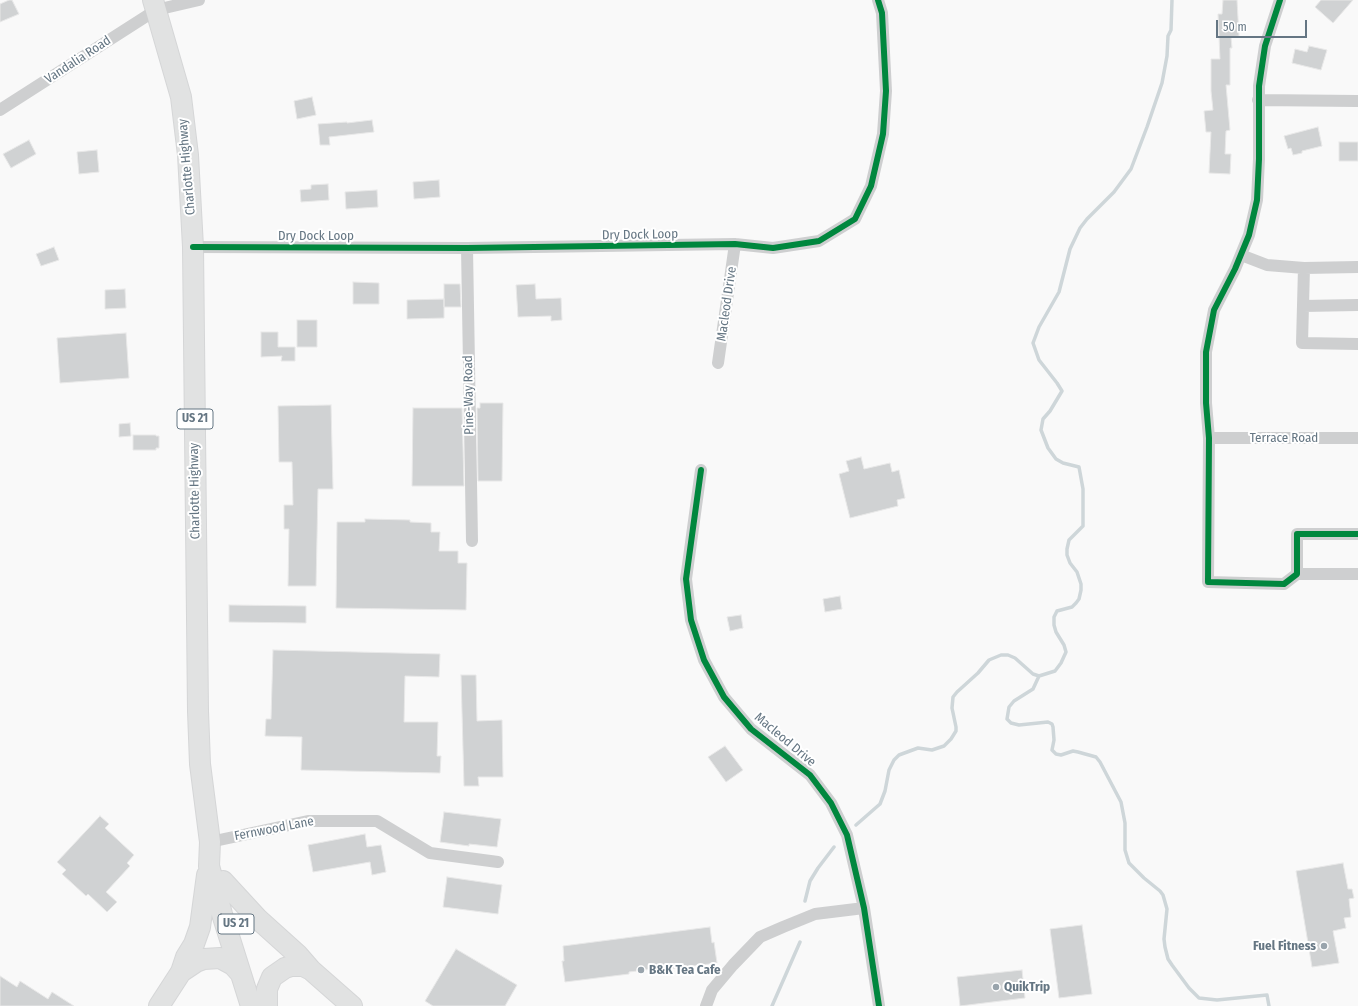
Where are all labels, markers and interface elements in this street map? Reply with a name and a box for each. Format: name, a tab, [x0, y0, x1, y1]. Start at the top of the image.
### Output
scale bar	[1218, 12, 1309, 38]
text: 50 m	[1223, 20, 1247, 34]
street label: Vandalia Road	[42, 33, 114, 87]
street label: Charlotte Highway	[175, 118, 199, 216]
street label: Dry Dock Loop	[602, 227, 678, 243]
street label: Dry Dock Loop	[278, 228, 354, 244]
street label: Macleod Drive	[714, 266, 740, 342]
street label: Pine-Way Road	[461, 355, 477, 435]
road number: US 21	[177, 409, 213, 429]
street label: Terrace Road	[1250, 430, 1318, 446]
street label: Charlotte Highway	[186, 443, 204, 539]
street label: Macleod Drive	[751, 710, 819, 770]
street label: Fernwood Lane	[233, 814, 315, 844]
road number: US 21	[218, 914, 254, 934]
place label: Fuel Fitness	[1253, 938, 1316, 954]
marker: Fuel Fitness	[1319, 941, 1329, 951]
place label: B&K Tea Cafe	[649, 962, 721, 978]
marker: B&K Tea Cafe	[636, 965, 646, 975]
place label: QuikTrip	[1004, 979, 1050, 995]
marker: QuikTrip	[991, 982, 1001, 992]

